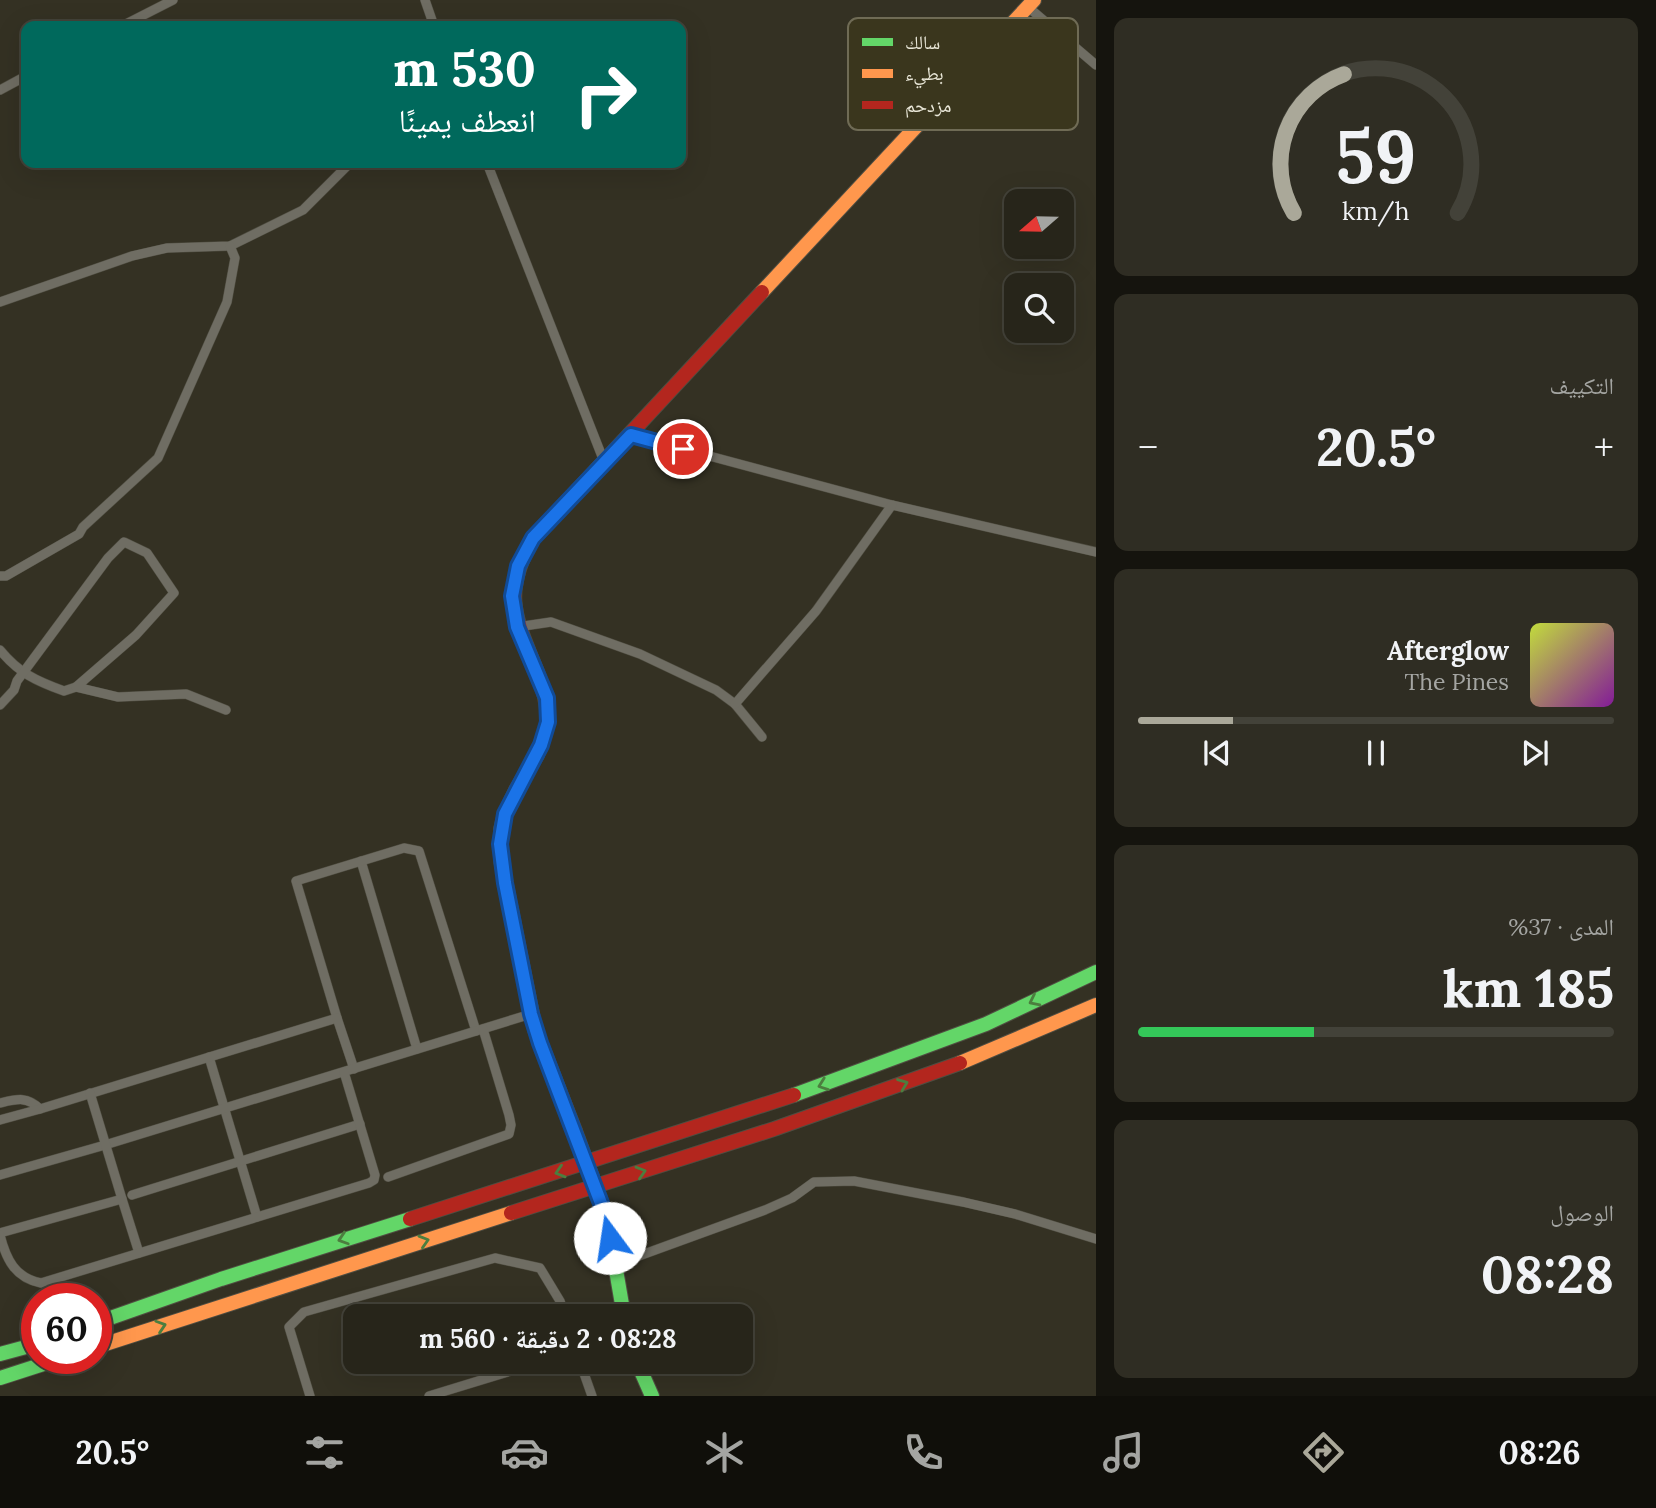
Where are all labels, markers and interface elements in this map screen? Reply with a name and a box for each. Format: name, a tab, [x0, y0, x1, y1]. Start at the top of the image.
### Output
legend	[848, 18, 1078, 130]
text: سالك	[905, 30, 940, 54]
text: 530 m	[393, 37, 536, 99]
icon: right	[560, 49, 651, 140]
text: بطيء	[905, 61, 944, 89]
text: مزدحم	[905, 93, 951, 118]
text: انعطف يمينًا	[398, 100, 536, 141]
text: 59	[1335, 110, 1417, 203]
north arrow	[1004, 189, 1074, 259]
map controls	[1004, 189, 1074, 343]
text: km/h	[1342, 195, 1410, 227]
button: search	[1004, 273, 1074, 343]
text: التكييف	[1549, 371, 1614, 400]
text: 20.5°	[1316, 414, 1436, 480]
pin	[653, 419, 713, 479]
text: −	[1138, 423, 1158, 471]
text: +	[1594, 423, 1614, 471]
icon: arrive	[664, 430, 702, 468]
text: Afterglow	[1387, 634, 1509, 667]
text: The Pines	[1405, 667, 1509, 696]
icon: previous	[1198, 734, 1236, 772]
icon: pause	[1357, 734, 1395, 772]
icon: next	[1516, 734, 1554, 772]
text: المدى · 37%	[1508, 912, 1614, 941]
text: 185 km	[1443, 955, 1614, 1021]
one-way arrow	[1029, 993, 1041, 1007]
one-way arrow	[818, 1077, 830, 1091]
one-way arrow	[896, 1078, 908, 1092]
one-way arrow	[555, 1163, 567, 1178]
one-way arrow	[635, 1166, 647, 1181]
text: الوصول	[1550, 1198, 1614, 1227]
position arrow	[573, 1201, 647, 1275]
one-way arrow	[338, 1231, 350, 1246]
one-way arrow	[418, 1234, 430, 1249]
text: 08:28	[1481, 1241, 1614, 1307]
speed limit sign: 60	[21, 1283, 112, 1374]
one-way arrow	[154, 1320, 167, 1334]
text: 08:28 · 2 دقيقة · 560 m	[419, 1322, 677, 1355]
icon: filters	[300, 1428, 349, 1477]
icon: car	[500, 1428, 549, 1477]
icon: climate	[700, 1428, 749, 1477]
icon: phone	[899, 1428, 948, 1477]
icon: music	[1099, 1428, 1148, 1477]
icon: directions	[1299, 1428, 1348, 1477]
text: 20.5°	[75, 1432, 149, 1473]
text: 08:26	[1499, 1432, 1581, 1473]

